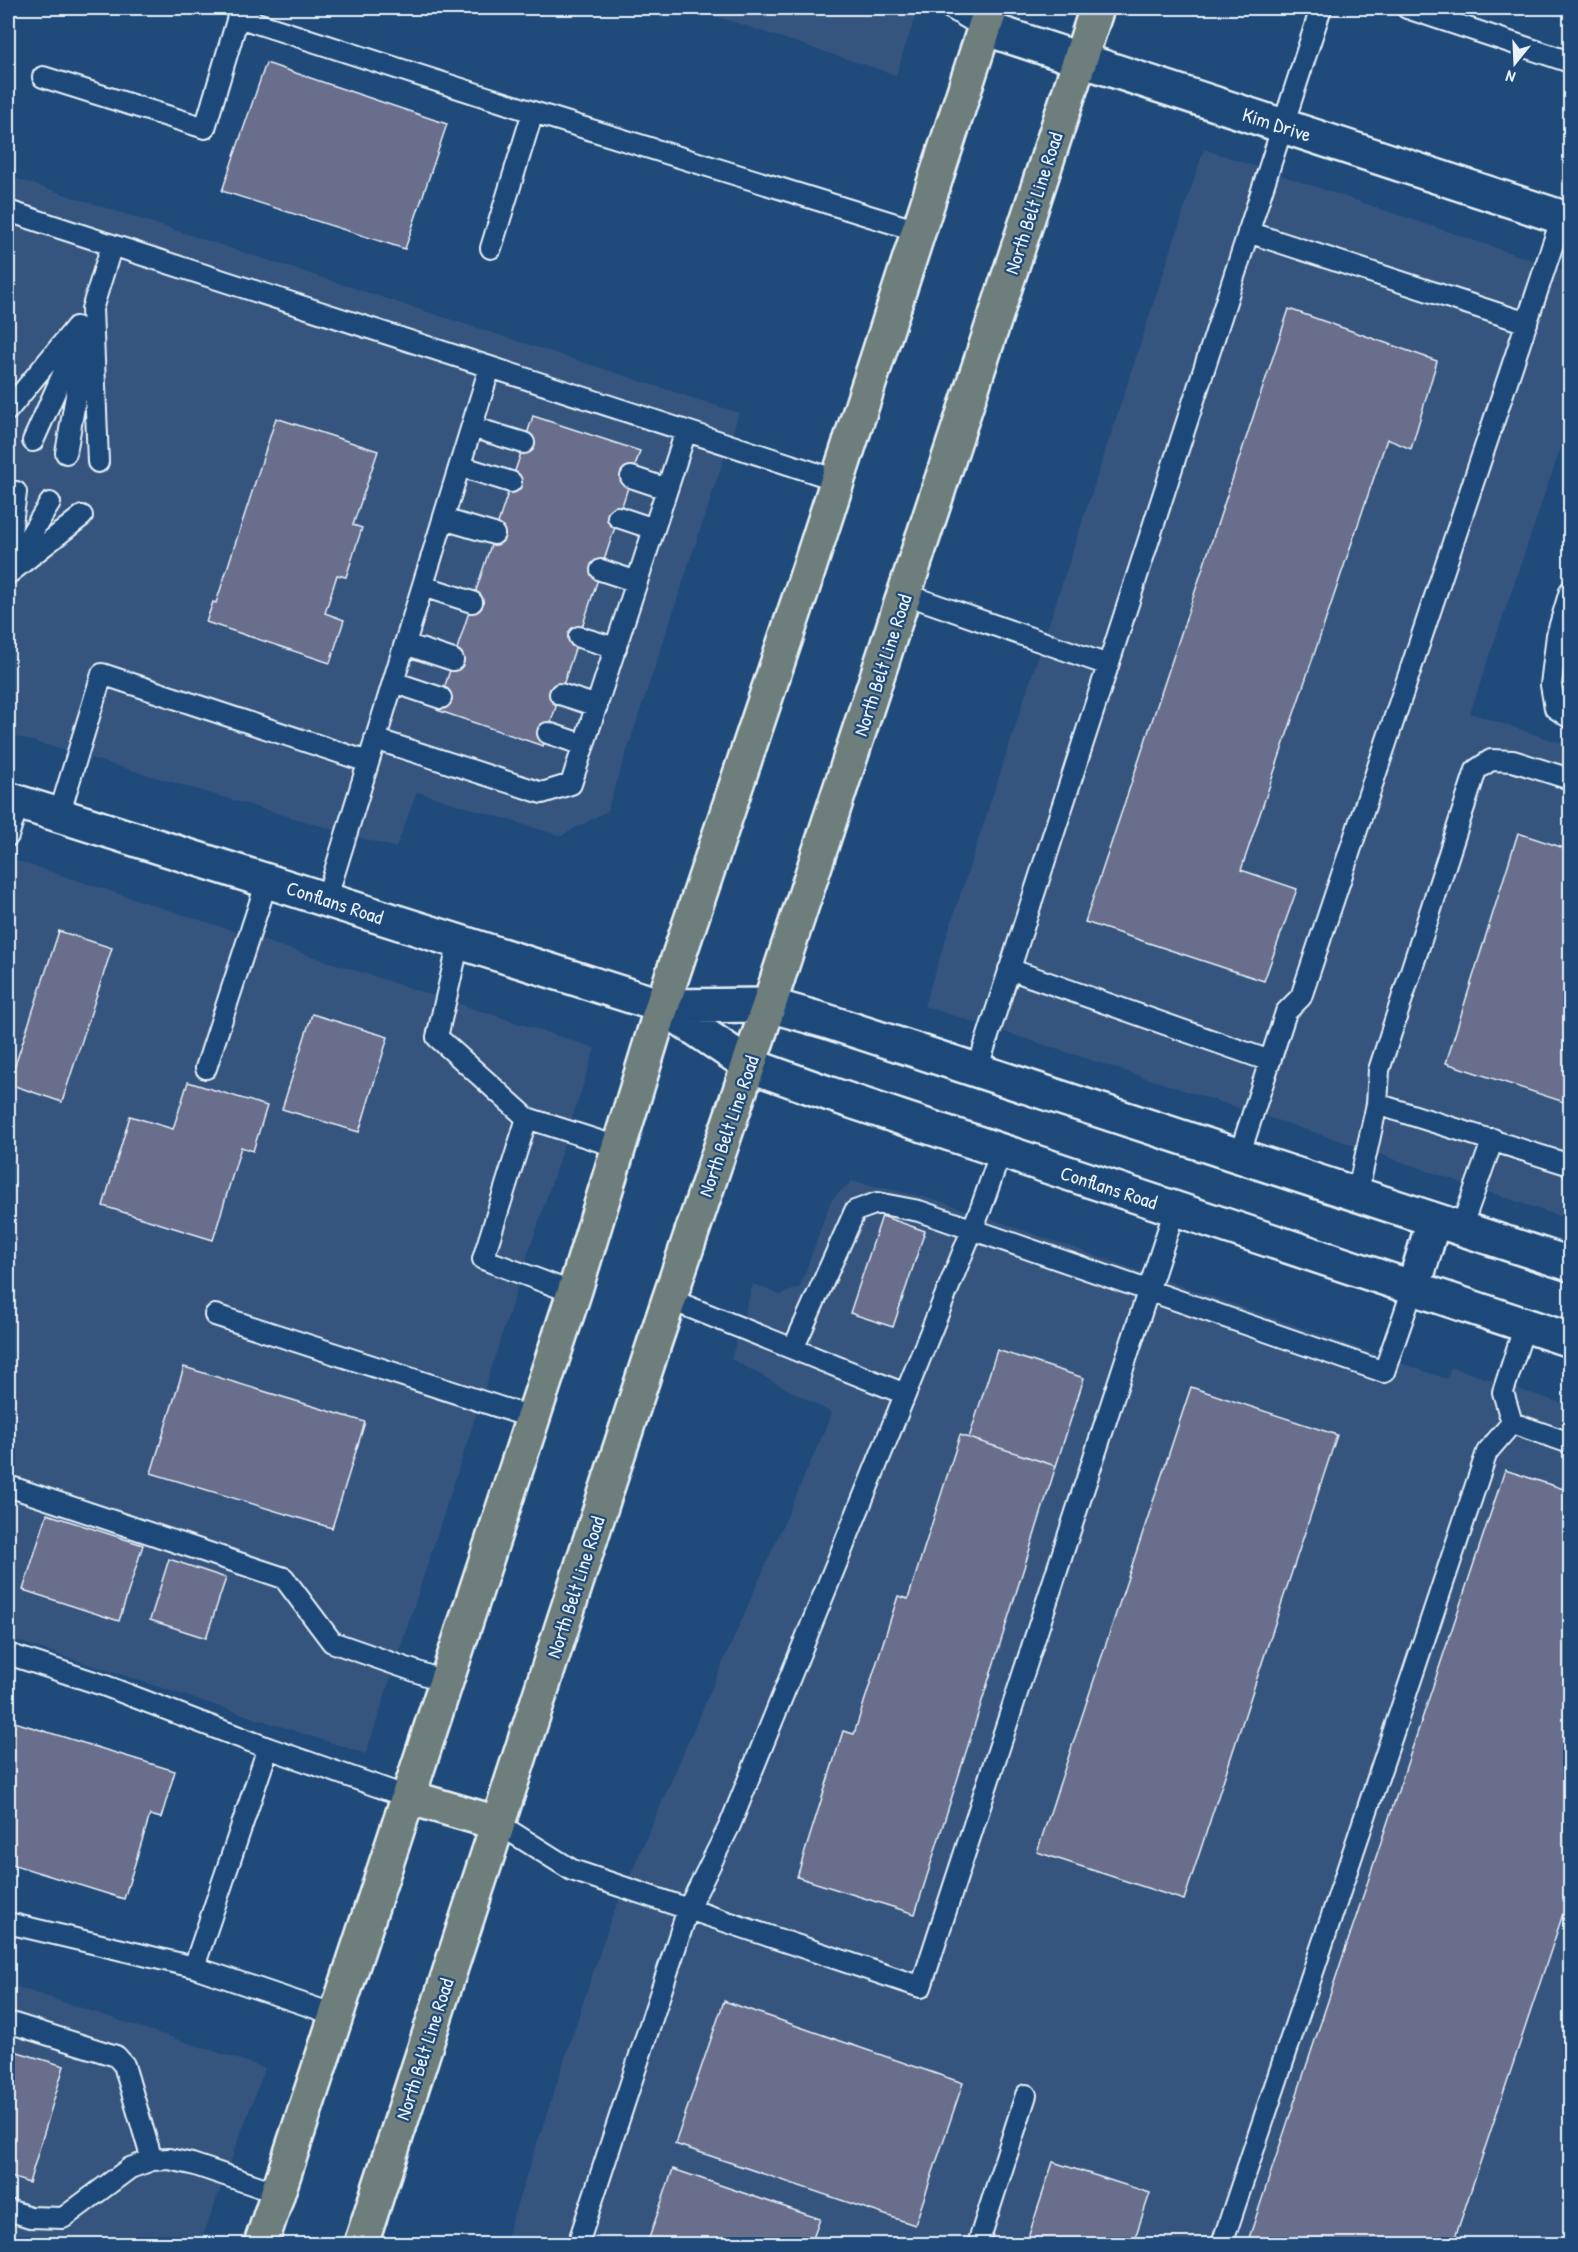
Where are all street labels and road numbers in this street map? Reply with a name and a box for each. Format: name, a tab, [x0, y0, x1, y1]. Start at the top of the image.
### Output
street label: Kim Drive	[1239, 100, 1315, 148]
street label: North Belt Line Road	[997, 129, 1069, 277]
street label: North Belt Line Road	[846, 591, 918, 739]
street label: Conflans Road	[283, 874, 387, 930]
street label: North Belt Line Road	[691, 1052, 765, 1200]
street label: Conflans Road	[1057, 1159, 1161, 1215]
street label: North Belt Line Road	[539, 1513, 611, 1661]
street label: North Belt Line Road	[388, 1975, 460, 2123]

